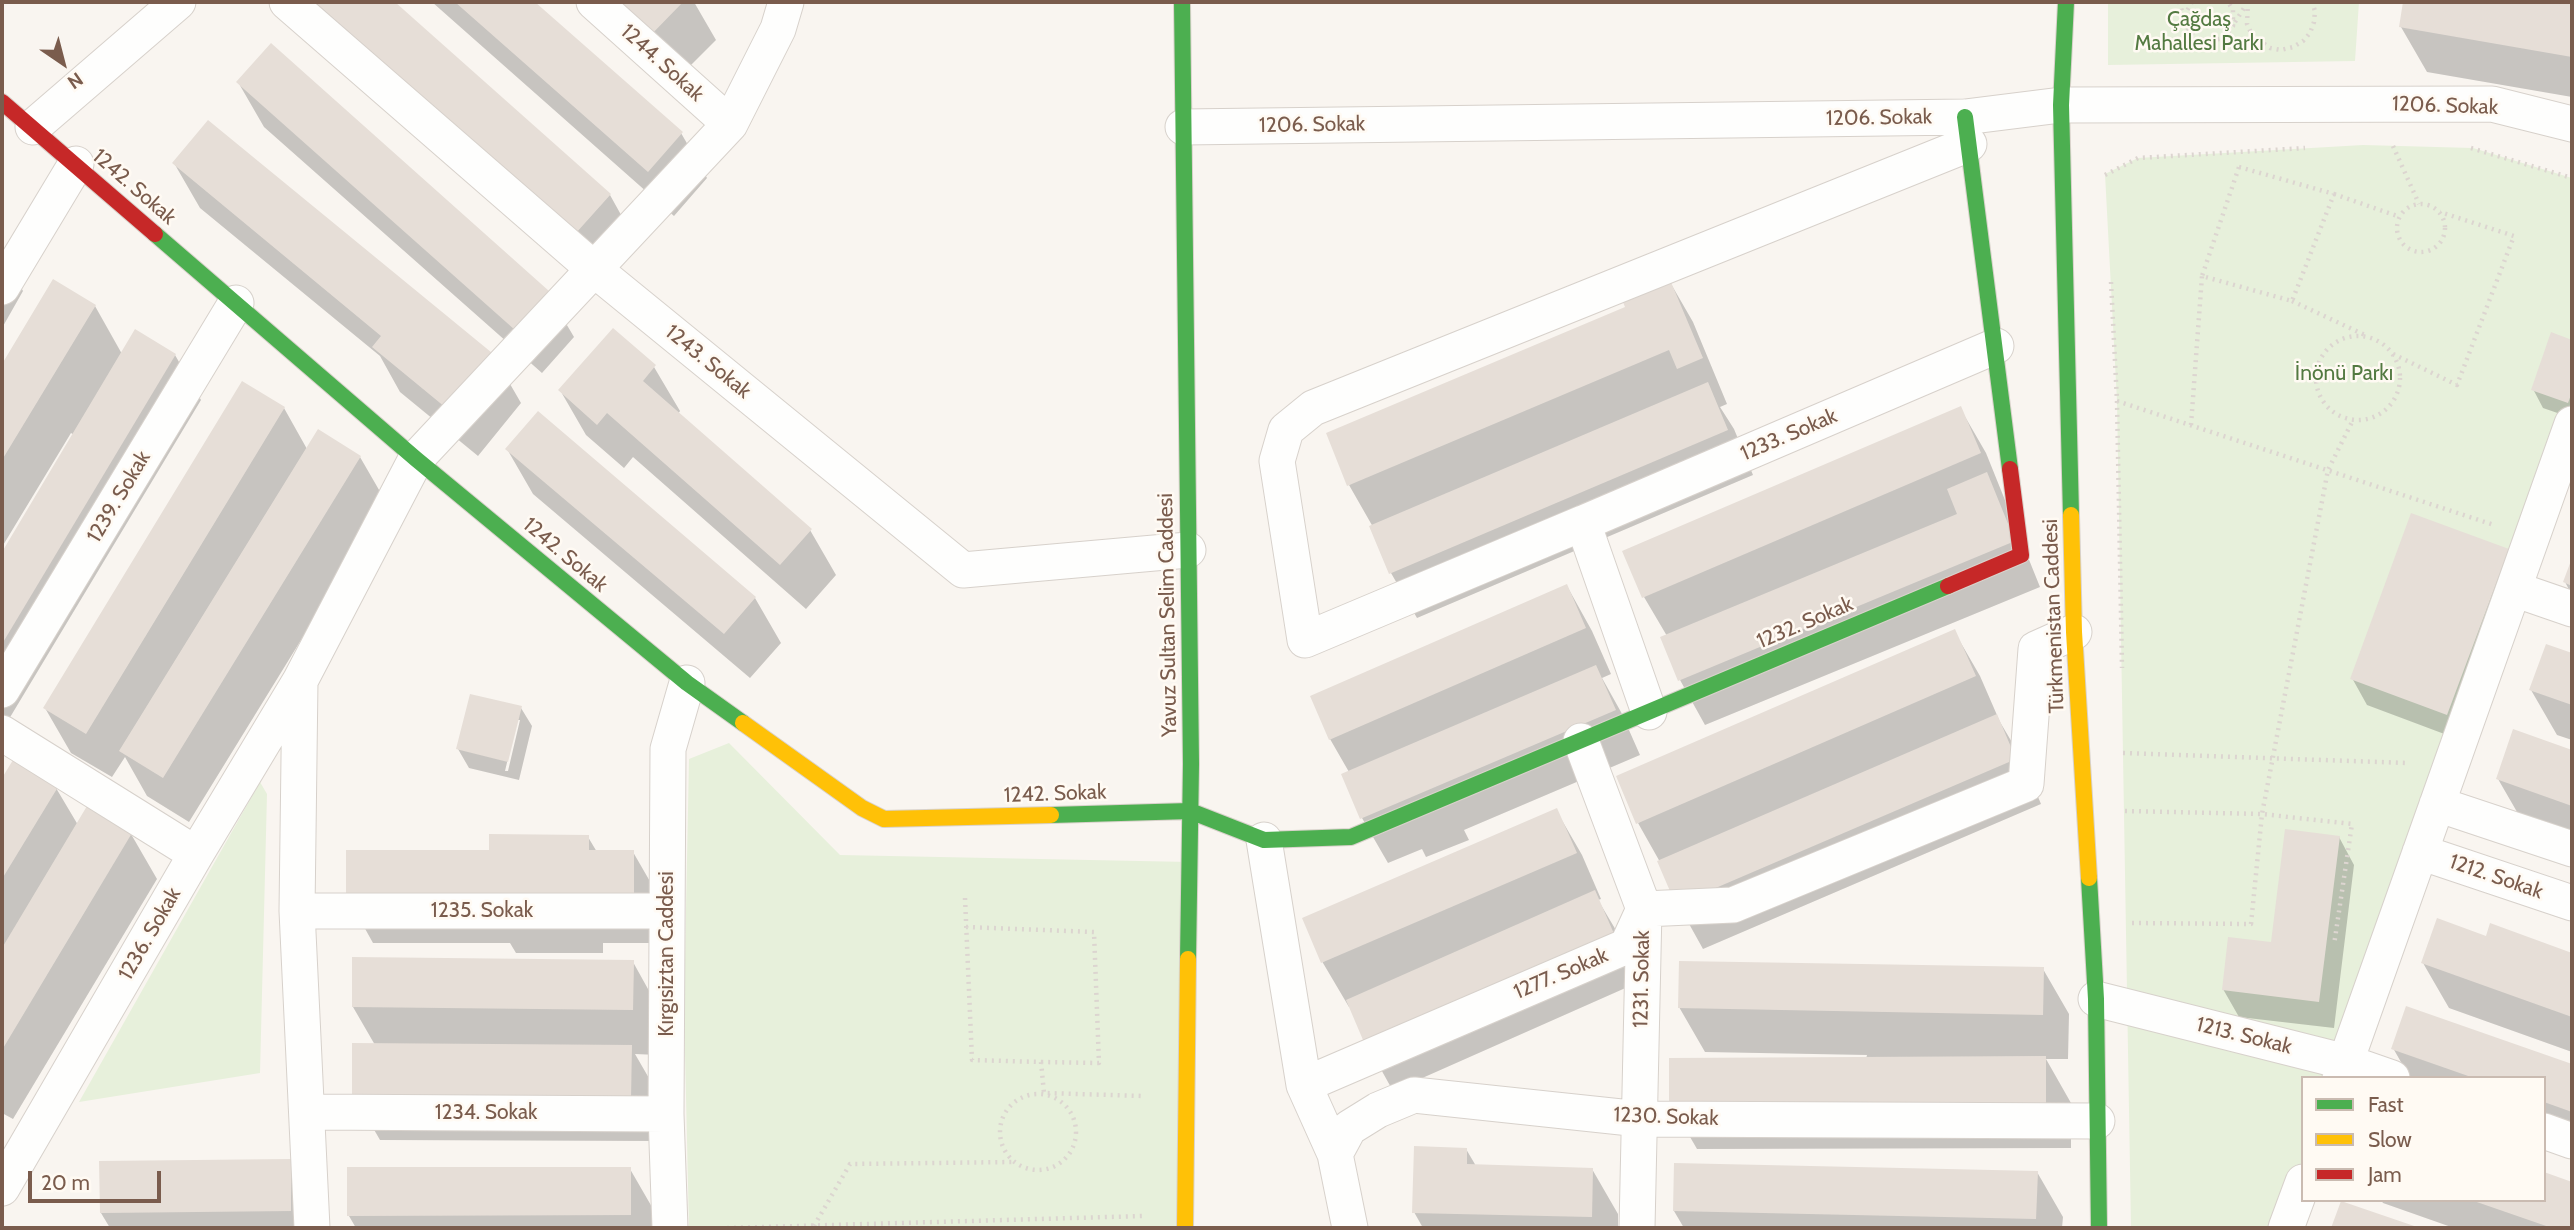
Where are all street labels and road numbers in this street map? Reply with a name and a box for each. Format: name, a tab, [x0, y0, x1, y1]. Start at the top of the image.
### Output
street label: 1244. Sokak	[615, 19, 709, 107]
street label: 1206. Sokak	[2392, 92, 2498, 120]
street label: 1206. Sokak	[1826, 104, 1932, 132]
street label: 1206. Sokak	[1259, 111, 1365, 139]
street label: 1242. Sokak	[87, 144, 181, 230]
street label: 1243. Sokak	[660, 320, 756, 404]
street label: 1233. Sokak	[1737, 403, 1841, 467]
street label: 1239. Sokak	[82, 447, 156, 547]
street label: Yavuz Sultan Selim Caddesi	[1153, 493, 1183, 737]
street label: 1242. Sokak	[518, 512, 612, 598]
street label: Türkmenistan Caddesi	[2038, 518, 2070, 714]
street label: 1232. Sokak	[1753, 591, 1857, 655]
street label: 1242. Sokak	[1003, 780, 1107, 808]
street label: 1212. Sokak	[2446, 849, 2546, 905]
street label: Kırgısiztan Caddesi	[654, 871, 680, 1037]
street label: 1236. Sokak	[113, 883, 187, 985]
street label: 1235. Sokak	[431, 898, 533, 924]
street label: 1231. Sokak	[1629, 930, 1655, 1028]
street label: 1277. Sokak	[1510, 943, 1612, 1005]
street label: 1213. Sokak	[2194, 1012, 2294, 1060]
street label: 1234. Sokak	[435, 1100, 537, 1126]
street label: 1230. Sokak	[1613, 1103, 1719, 1131]

